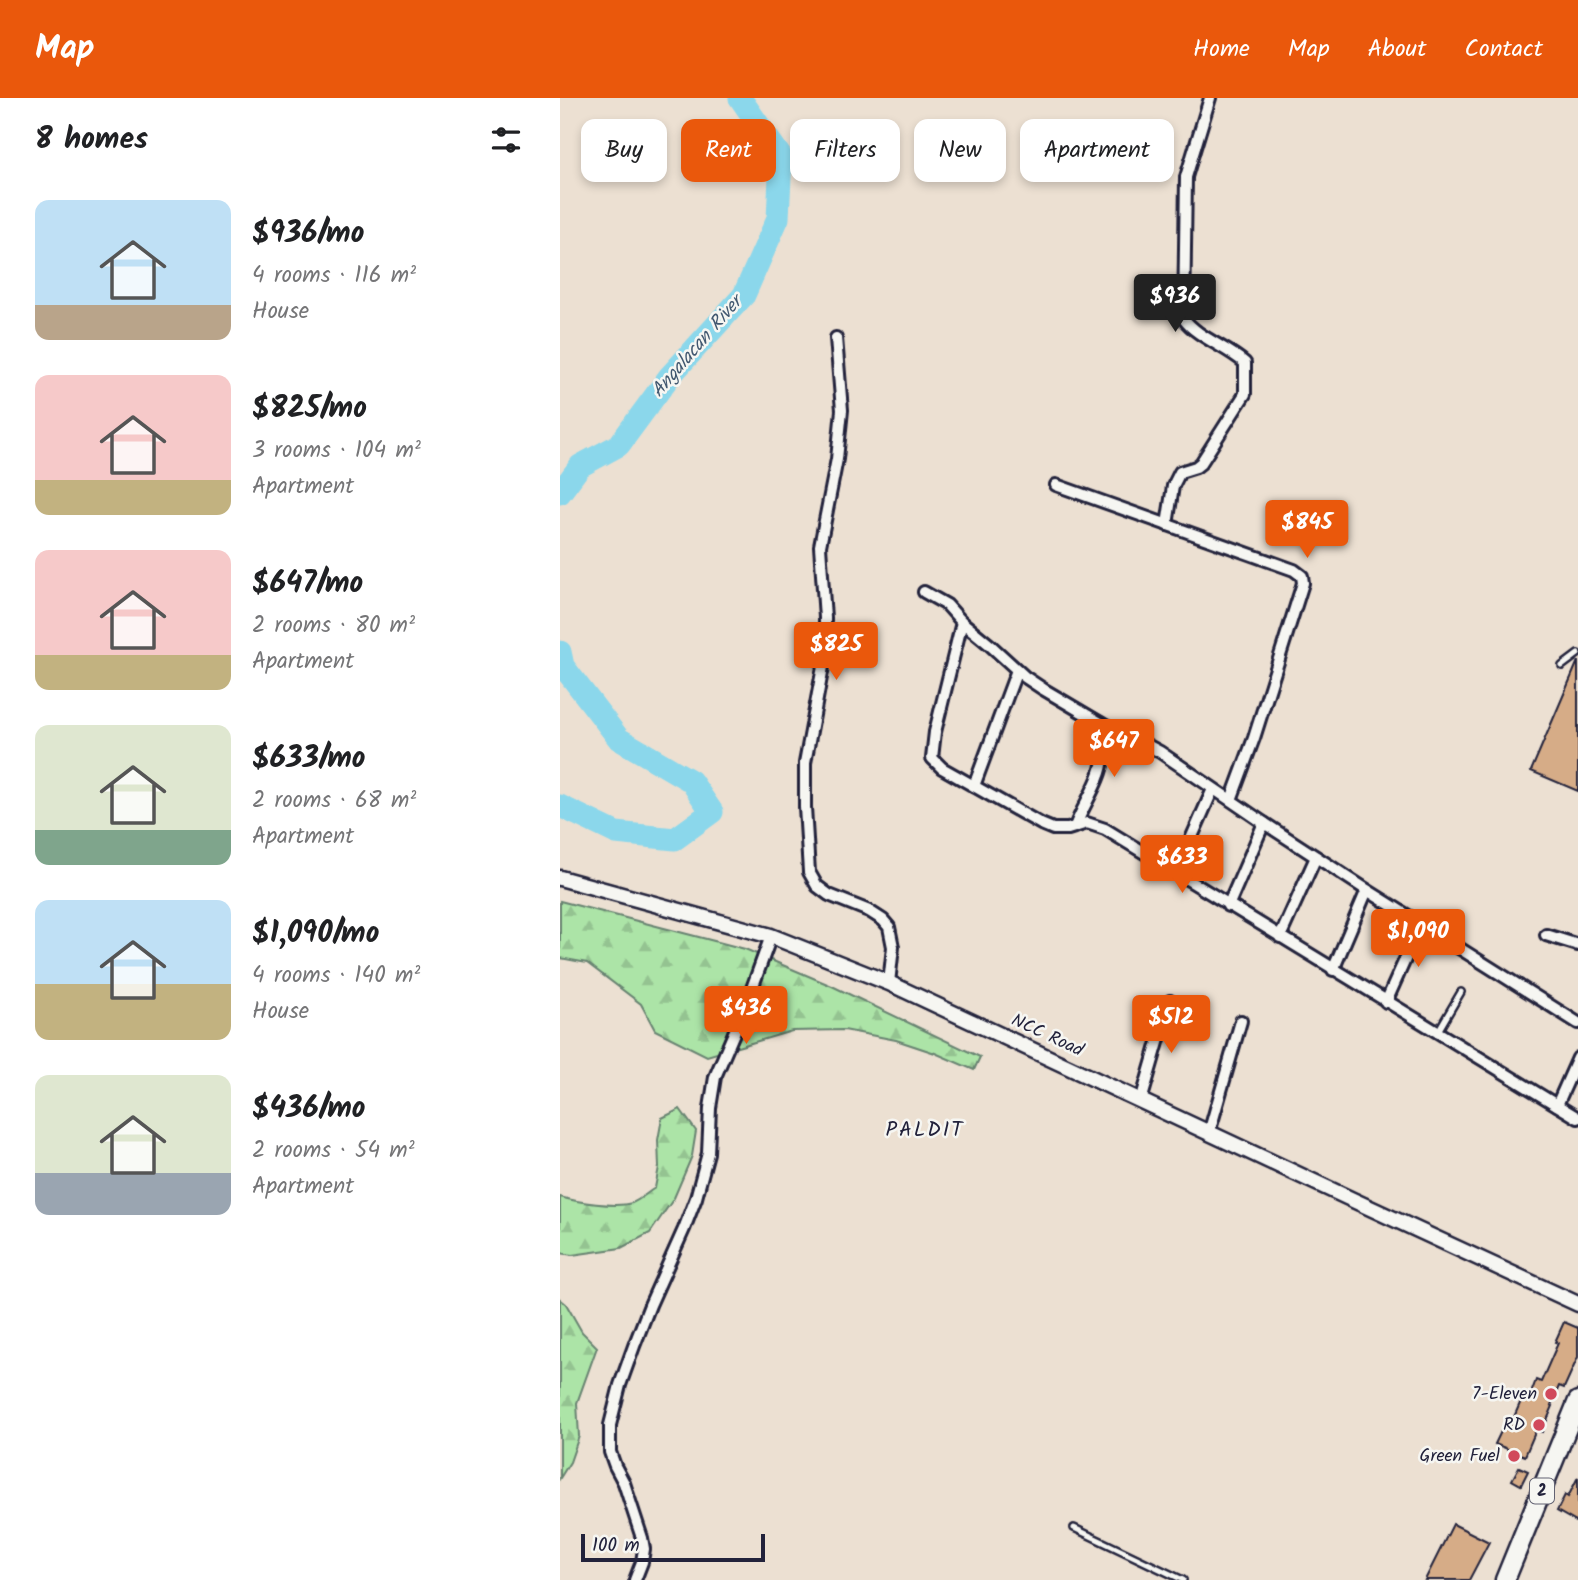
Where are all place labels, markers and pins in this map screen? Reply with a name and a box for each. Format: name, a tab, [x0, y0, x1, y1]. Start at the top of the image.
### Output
pin: $936	[1134, 274, 1216, 334]
pin: $845	[1266, 500, 1348, 560]
pin: $825	[795, 622, 877, 682]
pin: $647	[1073, 720, 1155, 779]
pin: $633	[1141, 836, 1223, 895]
pin: $1,090	[1361, 910, 1475, 969]
pin: $436	[705, 986, 787, 1046]
pin: $512	[1130, 996, 1212, 1055]
place label: 7-Eleven	[1472, 1380, 1537, 1409]
marker: 7-Eleven	[1543, 1386, 1559, 1402]
place label: RD	[1503, 1411, 1525, 1440]
marker: RD	[1531, 1417, 1547, 1433]
place label: Green Fuel	[1419, 1442, 1501, 1471]
marker: Green Fuel	[1506, 1448, 1522, 1464]

